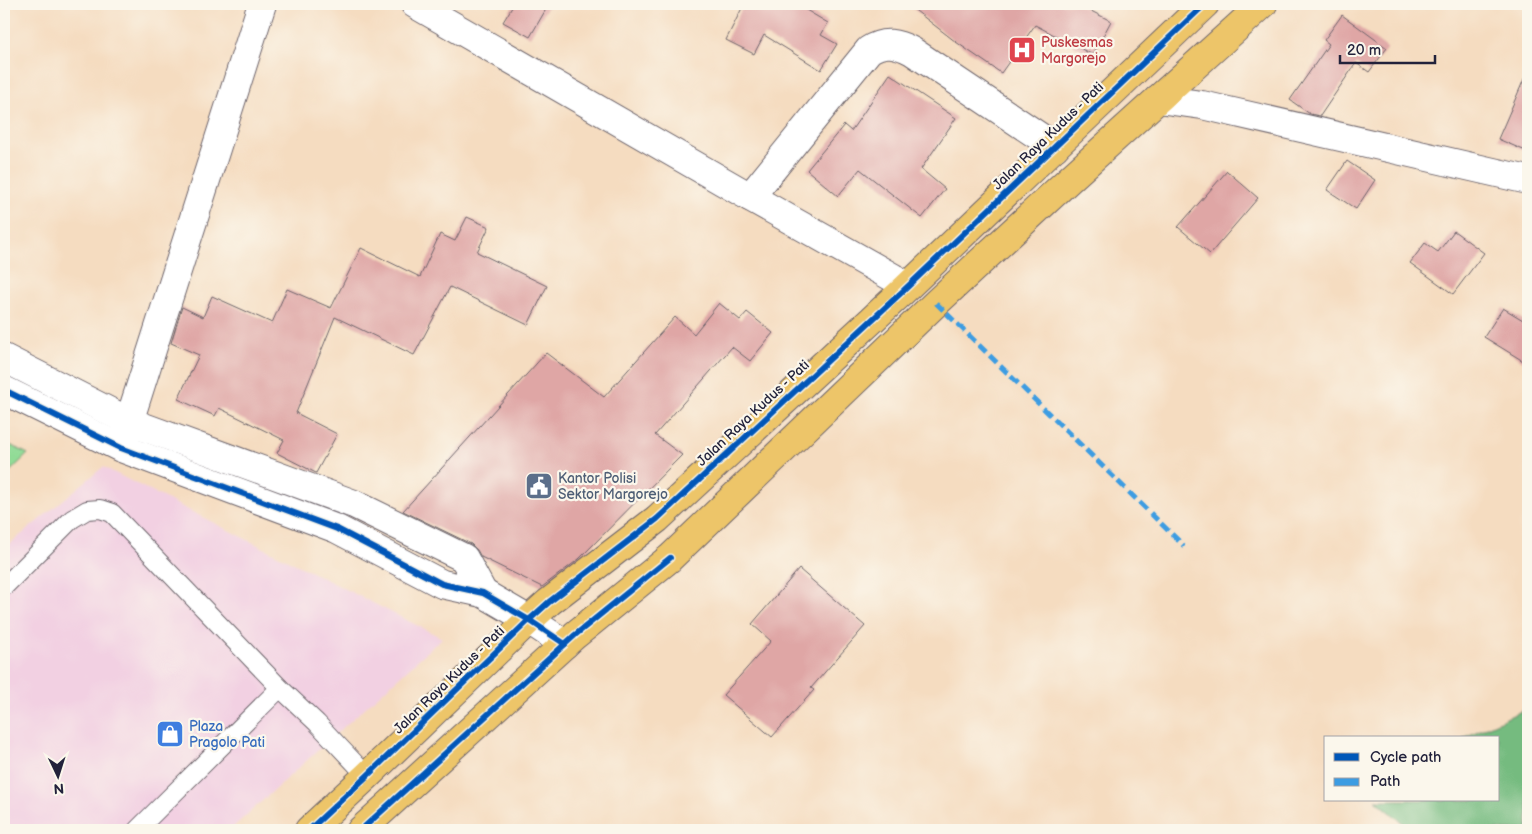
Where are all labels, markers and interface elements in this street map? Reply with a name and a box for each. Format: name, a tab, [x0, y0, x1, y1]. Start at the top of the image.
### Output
scale bar	[1340, 32, 1434, 64]
place label: Puskesmas Margorejo	[1041, 34, 1113, 67]
hospital icon: Puskesmas Margorejo	[1007, 35, 1037, 65]
text: 20 m	[1347, 41, 1381, 60]
street label: Jalan Raya Kudus - Pati	[989, 79, 1107, 193]
street label: Jalan Raya Kudus - Pati	[693, 356, 813, 470]
place label: Kantor Polisi Sektor Margorejo	[558, 470, 668, 503]
public building icon: Kantor Polisi Sektor Margorejo	[524, 471, 554, 501]
street label: Jalan Raya Kudus - Pati	[390, 623, 508, 737]
place label: Plaza Pragolo Pati	[189, 718, 265, 751]
shop icon: Plaza Pragolo Pati	[155, 719, 185, 749]
legend	[1324, 736, 1500, 802]
text: Cycle path	[1370, 748, 1441, 767]
north arrow	[32, 752, 82, 802]
text: Path	[1370, 772, 1400, 791]
text: N	[53, 780, 65, 797]

